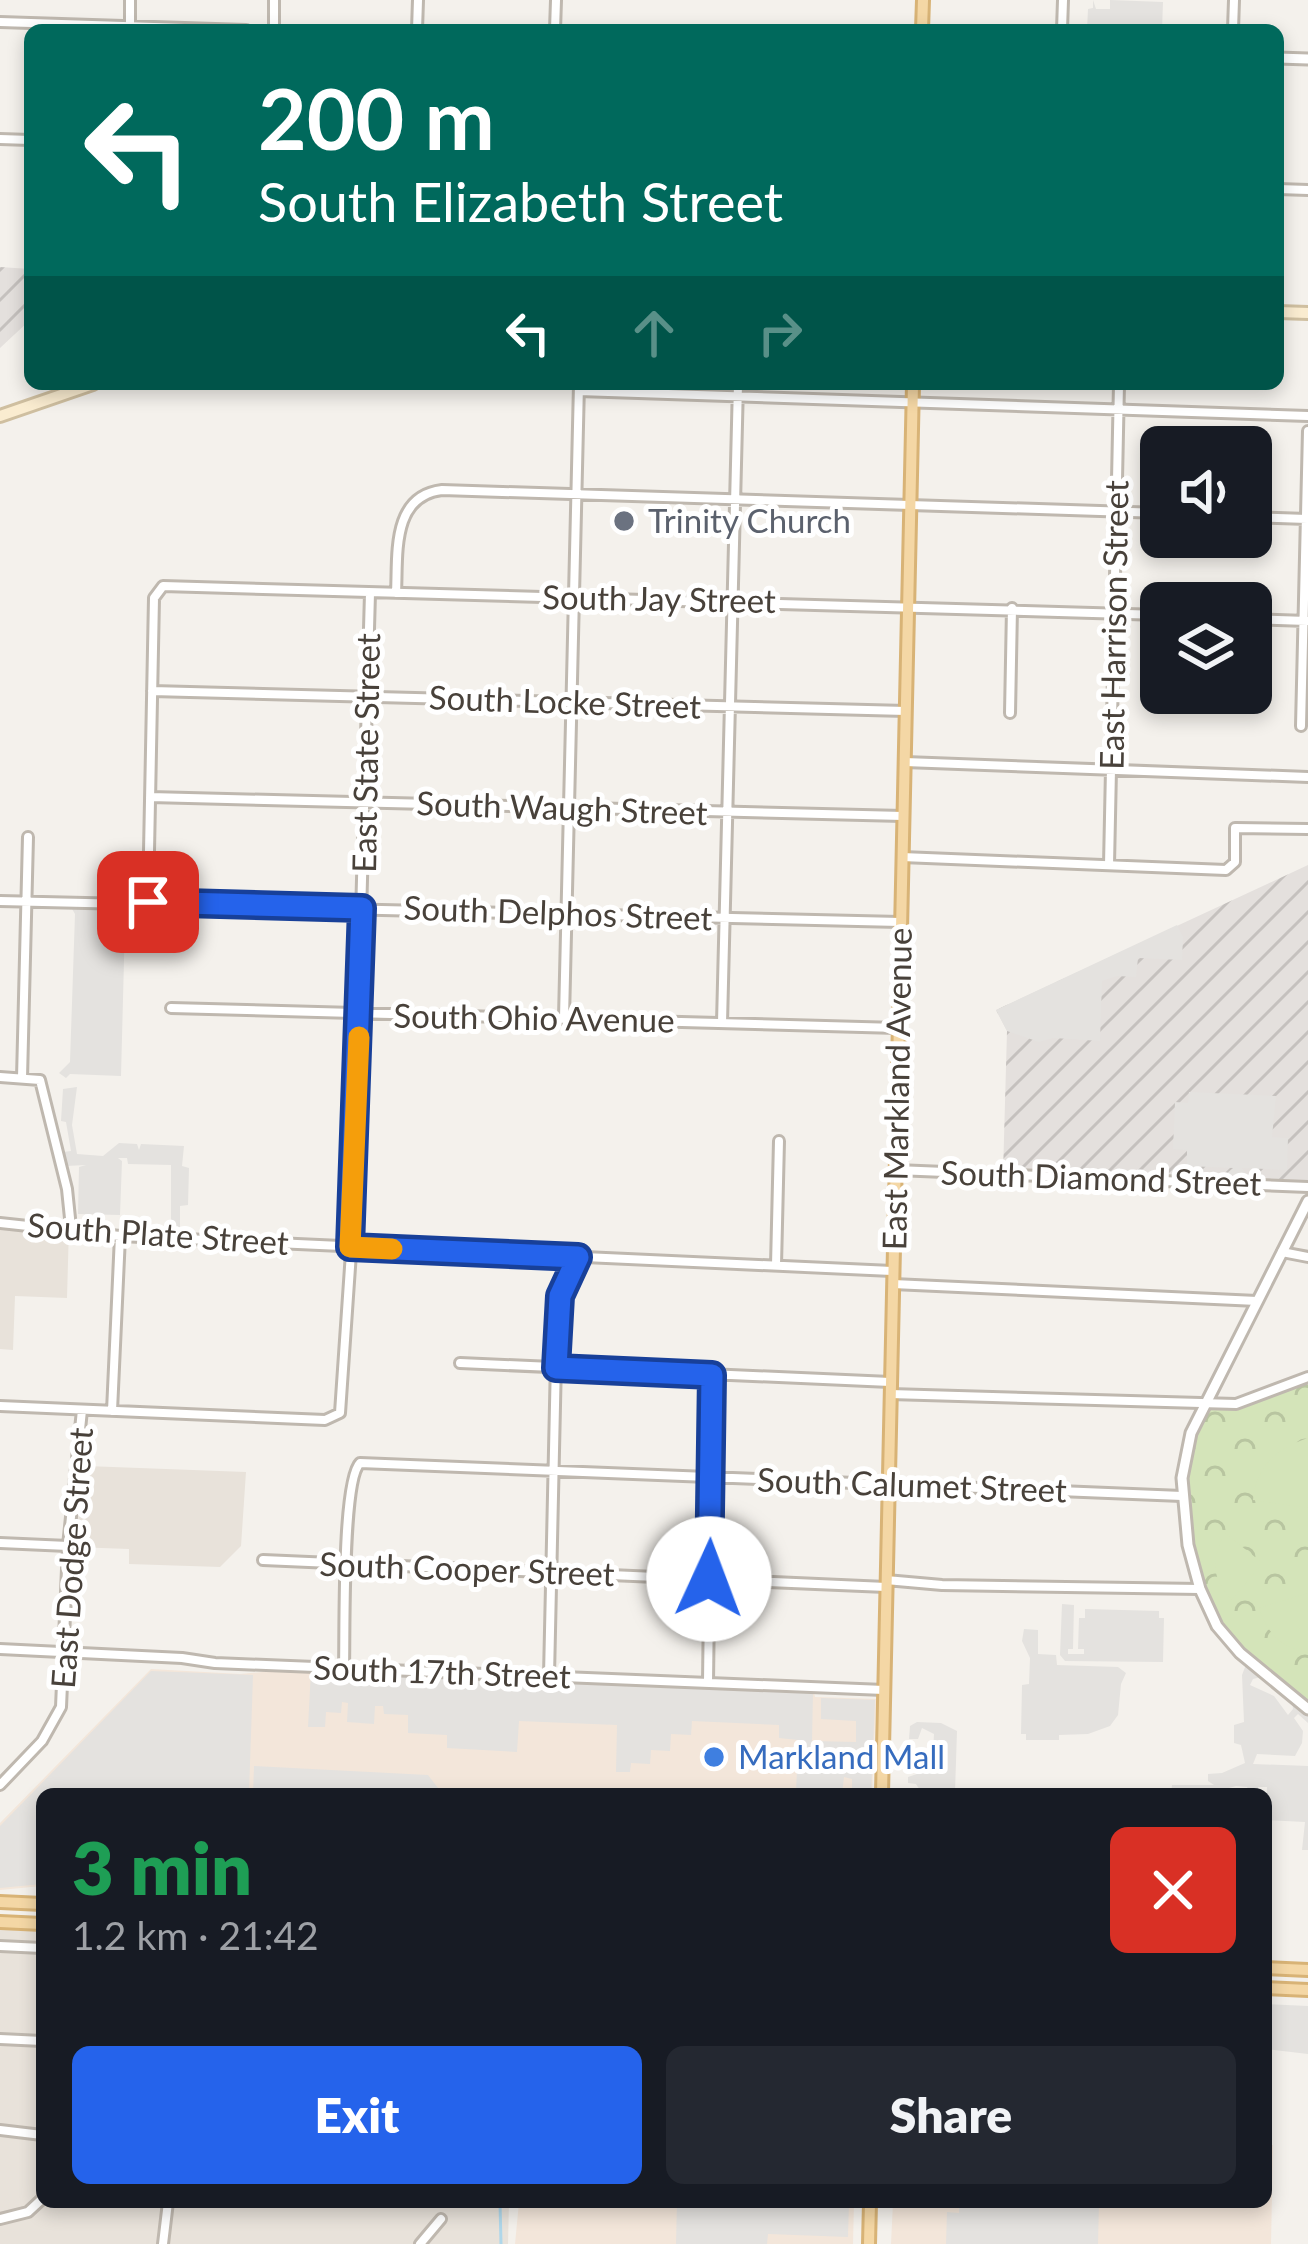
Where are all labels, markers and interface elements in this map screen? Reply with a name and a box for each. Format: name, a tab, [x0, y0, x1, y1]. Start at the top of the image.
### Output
text: 200 m	[258, 67, 495, 168]
icon: left	[60, 72, 216, 228]
text: South Elizabeth Street	[258, 169, 783, 234]
icon: left	[495, 300, 561, 366]
icon: ahead	[621, 300, 687, 366]
icon: right	[747, 300, 813, 366]
map controls	[1140, 426, 1272, 714]
button: sound	[1140, 426, 1272, 558]
street label: East Harrison Street	[1090, 480, 1136, 770]
place label: Trinity Church	[648, 500, 851, 540]
marker: Trinity Church	[611, 508, 637, 534]
street label: South Jay Street	[542, 576, 776, 620]
button: layers	[1140, 582, 1272, 714]
street label: East State Street	[343, 633, 387, 873]
street label: South Locke Street	[428, 676, 702, 726]
street label: South Waugh Street	[416, 782, 708, 832]
pin	[97, 851, 199, 953]
icon: arrive	[115, 869, 181, 935]
street label: South Delphos Street	[403, 887, 713, 937]
street label: East Markland Avenue	[873, 927, 919, 1251]
street label: South Ohio Avenue	[393, 995, 675, 1039]
street label: South Diamond Street	[940, 1151, 1262, 1203]
street label: South Plate Street	[26, 1204, 290, 1262]
street label: East Dodge Street	[42, 1426, 100, 1690]
street label: South Calumet Street	[757, 1459, 1068, 1509]
position arrow	[646, 1516, 772, 1642]
street label: South Cooper Street	[319, 1543, 615, 1593]
street label: South 17th Street	[313, 1647, 572, 1695]
place label: Markland Mall	[738, 1736, 945, 1776]
marker: Markland Mall	[701, 1744, 727, 1770]
text: 3 min	[72, 1824, 252, 1910]
button: close	[1110, 1827, 1236, 1953]
text: 1.2 km · 21:42	[72, 1912, 319, 1958]
button: Exit	[72, 2046, 642, 2184]
button: Share	[666, 2046, 1236, 2184]

